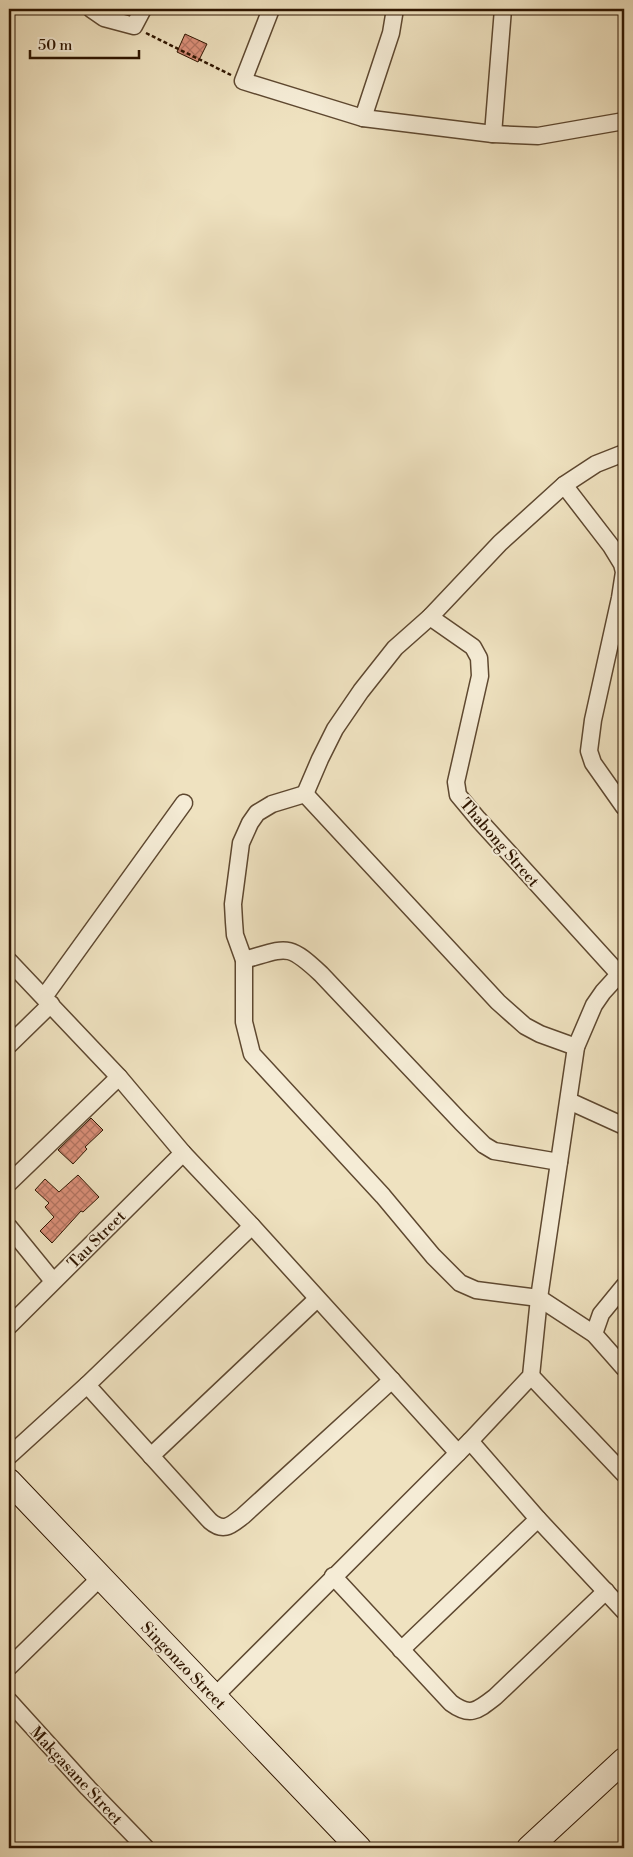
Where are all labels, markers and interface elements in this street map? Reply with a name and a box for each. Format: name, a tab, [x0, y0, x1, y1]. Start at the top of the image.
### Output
scale bar	[30, 28, 139, 60]
text: 50 m	[38, 36, 72, 55]
street label: Thabong Street	[455, 794, 544, 891]
street label: Tau Street	[63, 1206, 130, 1273]
street label: Singonzo Street	[136, 1618, 230, 1714]
street label: Makgasane Street	[26, 1722, 127, 1829]

